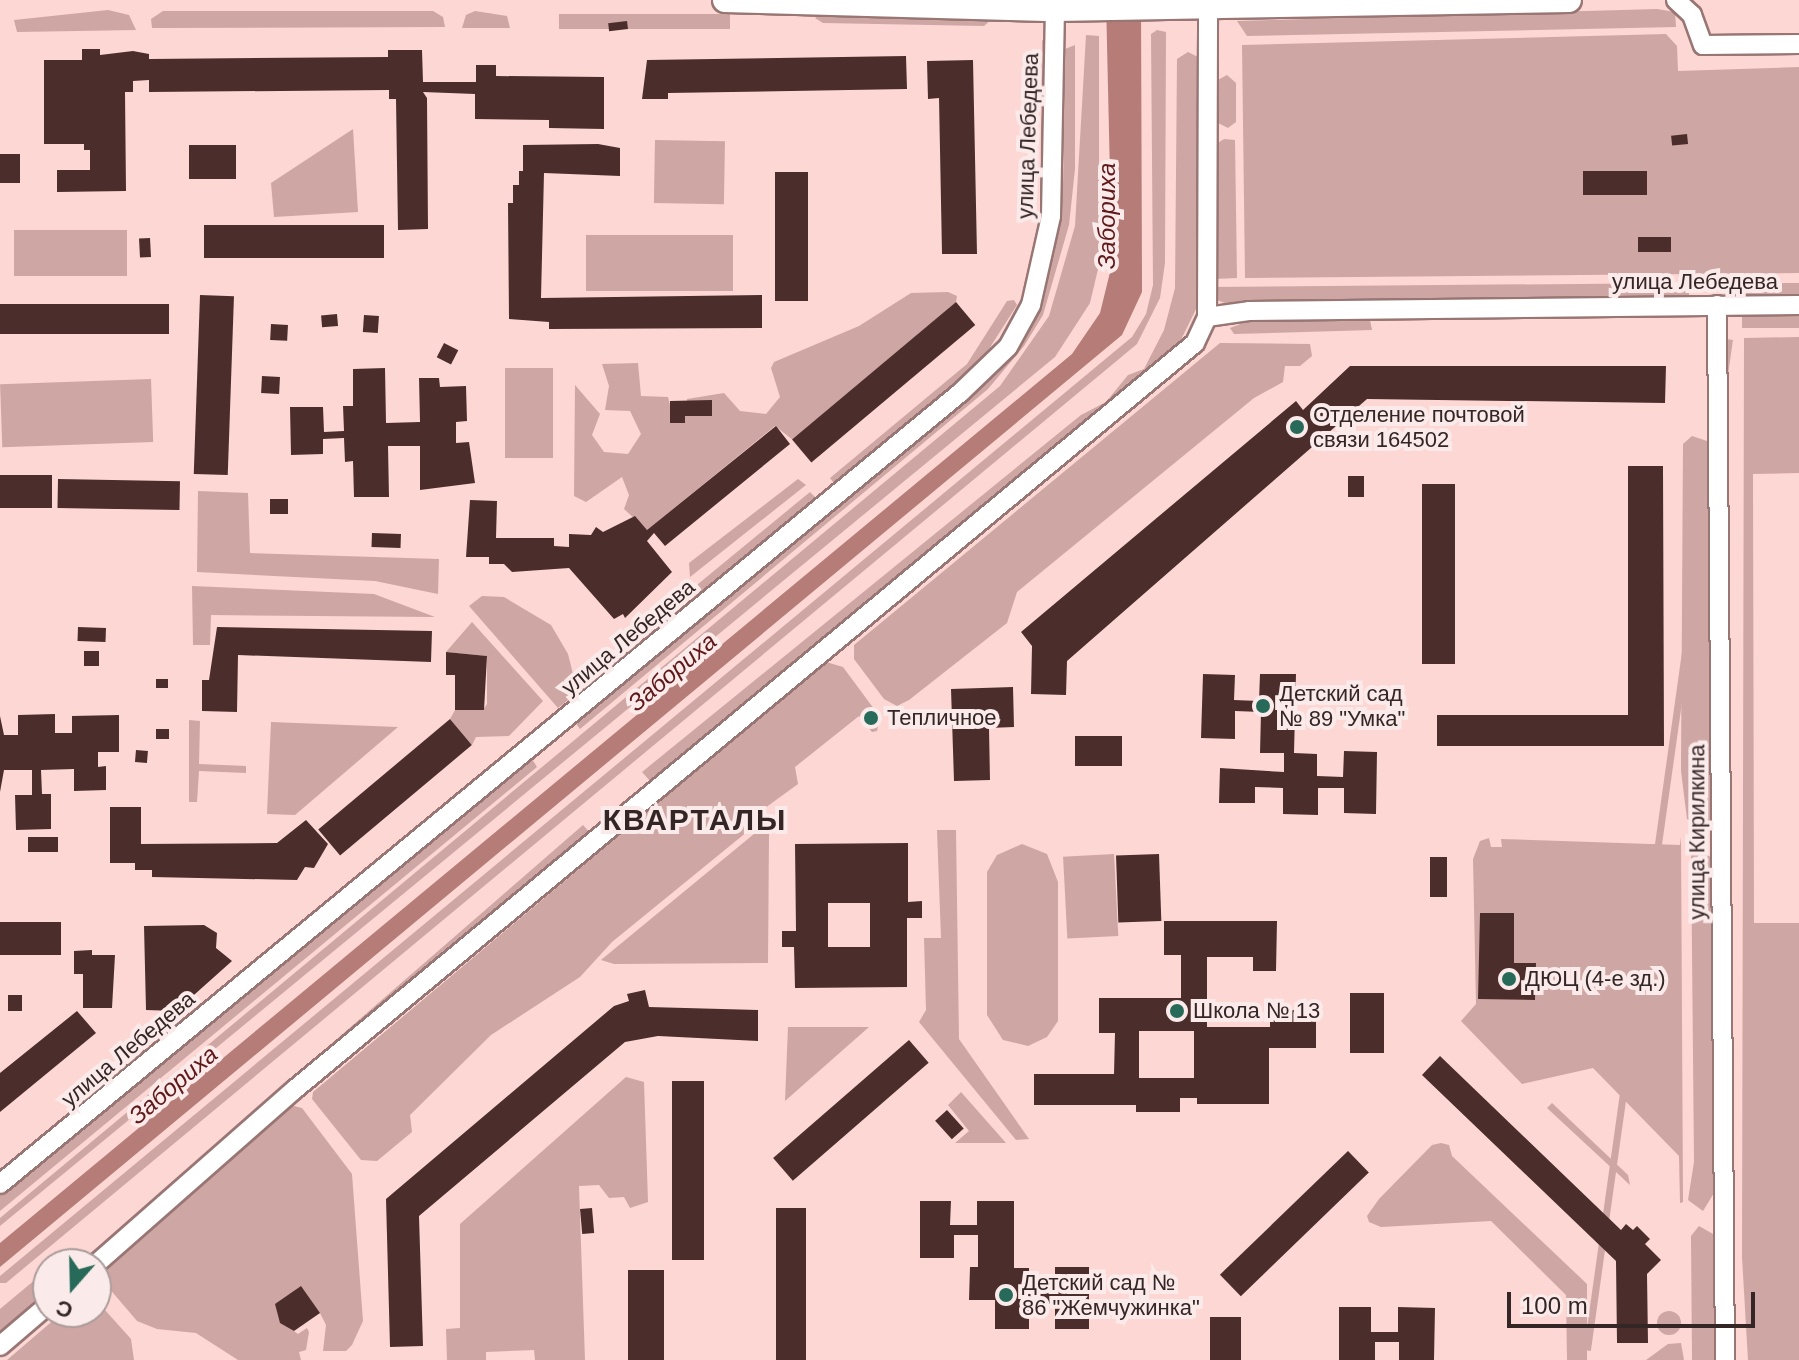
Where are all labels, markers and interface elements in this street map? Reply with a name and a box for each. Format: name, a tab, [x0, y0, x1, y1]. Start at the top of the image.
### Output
street label: улица Лебедева	[1012, 53, 1044, 219]
water label: Забориха	[1093, 163, 1121, 269]
street label: улица Лебедева	[1612, 269, 1778, 295]
place label: Отделение почтовой связи 164502	[1313, 401, 1525, 452]
marker: Отделение почтовой связи 164502	[1288, 418, 1306, 436]
street label: улица Лебедева	[556, 574, 700, 700]
water label: Забориха	[622, 627, 722, 717]
place label: Детский сад № 89 "Умка"	[1279, 680, 1405, 732]
marker: Детский сад № 89 "Умка"	[1254, 697, 1272, 715]
place label: Тепличное	[887, 705, 997, 731]
marker: Тепличное	[862, 709, 880, 727]
street label: улица Кирилкина	[1684, 744, 1710, 920]
district label: КВАРТАЛЫ	[603, 802, 787, 838]
place label: ДЮЦ (4-е зд.)	[1525, 966, 1666, 992]
marker: ДЮЦ (4-е зд.)	[1500, 970, 1518, 988]
street label: улица Лебедева	[56, 986, 200, 1112]
place label: Школа № 13	[1193, 998, 1320, 1024]
marker: Школа № 13	[1168, 1002, 1186, 1020]
water label: Забориха	[123, 1040, 223, 1130]
north arrow	[32, 1248, 112, 1328]
place label: Детский сад № 86 "Жемчужинка"	[1022, 1269, 1200, 1320]
scale bar	[1511, 1276, 1759, 1326]
marker: Детский сад № 86 "Жемчужинка"	[997, 1286, 1015, 1304]
text: 100 m	[1521, 1292, 1588, 1319]
text: С	[53, 1295, 76, 1324]

